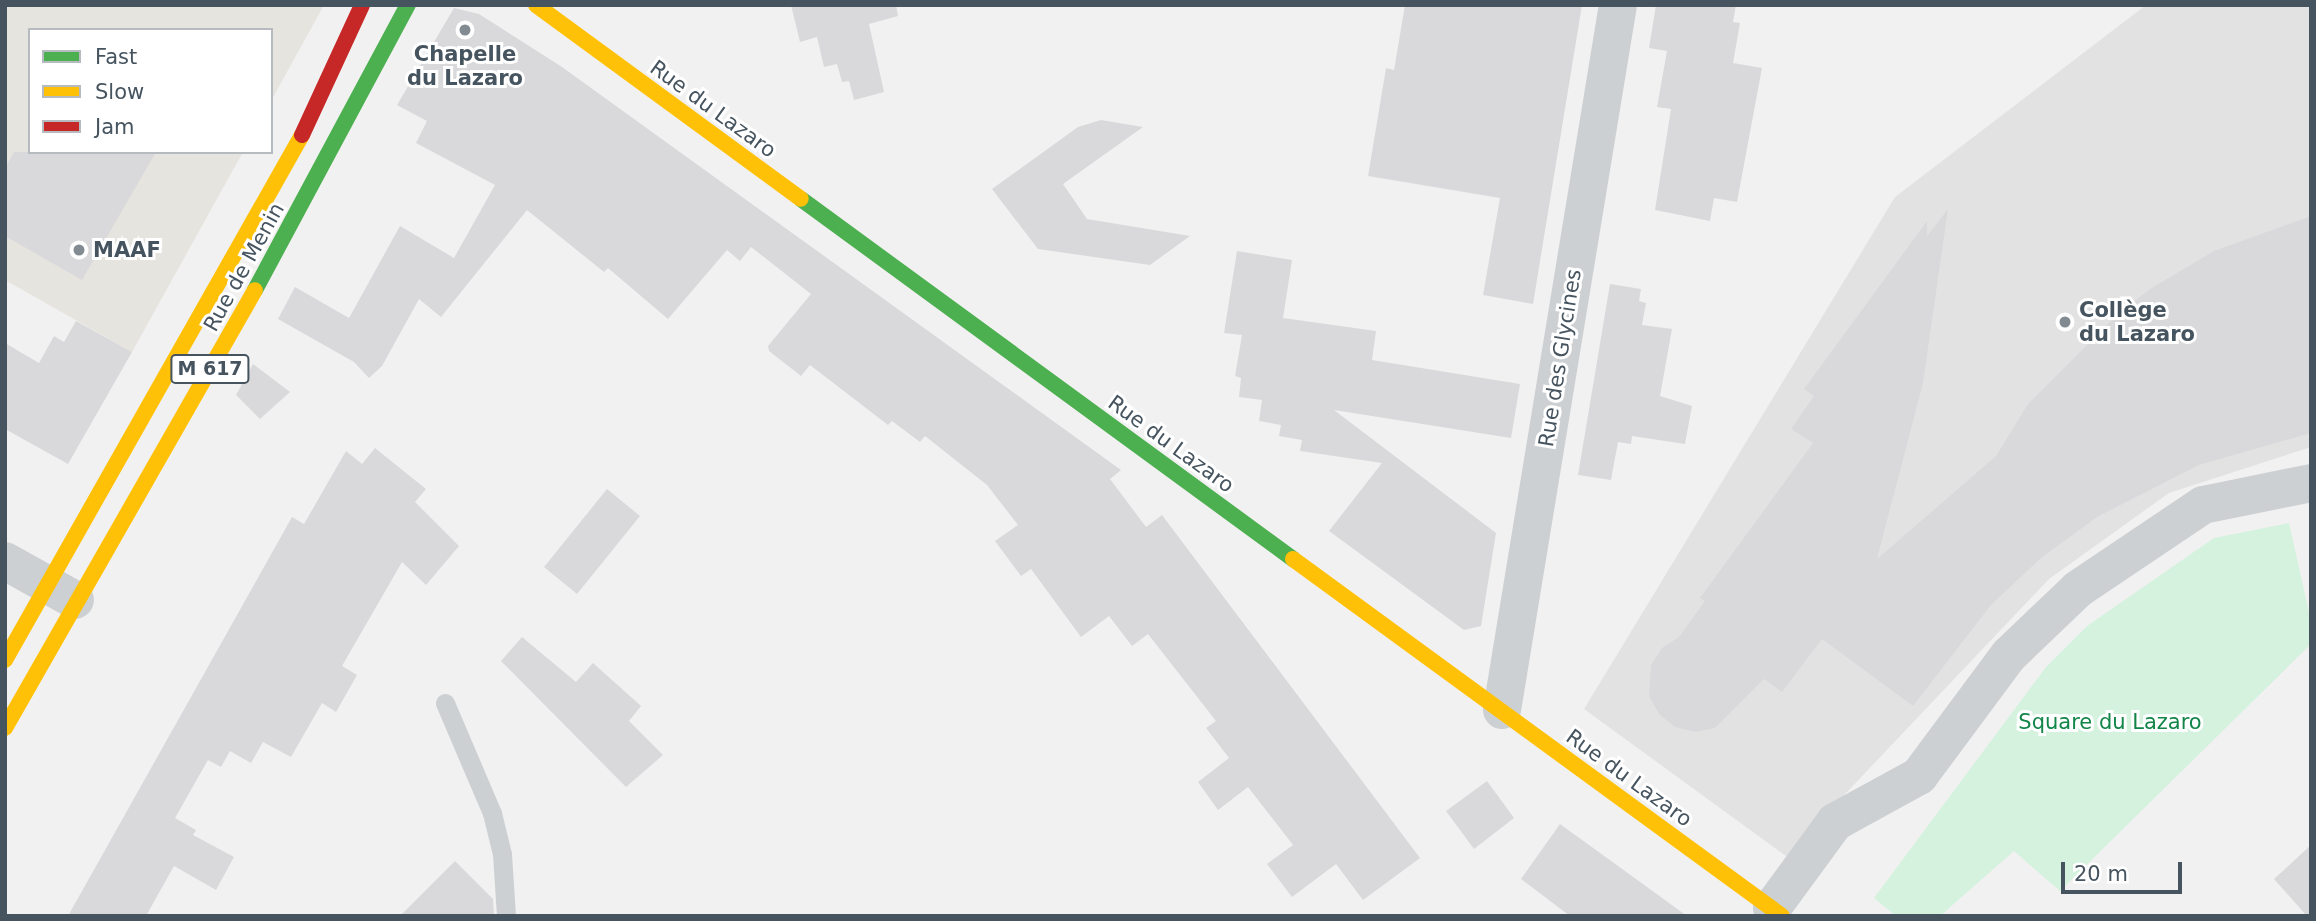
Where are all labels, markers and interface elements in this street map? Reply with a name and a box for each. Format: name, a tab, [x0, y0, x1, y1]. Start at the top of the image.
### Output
marker: Chapelle du Lazaro	[457, 22, 473, 38]
legend	[28, 28, 273, 154]
place label: Chapelle du Lazaro	[407, 41, 523, 91]
text: Fast	[95, 45, 137, 69]
street label: Rue du Lazaro	[645, 55, 781, 163]
text: Slow	[95, 80, 144, 104]
text: Jam	[95, 115, 135, 139]
street label: Rue de Menin	[198, 198, 290, 336]
place label: MAAF	[93, 237, 161, 263]
marker: MAAF	[71, 242, 87, 258]
street label: Rue des Glycines	[1534, 267, 1586, 449]
place label: Collège du Lazaro	[2079, 297, 2195, 347]
marker: Collège du Lazaro	[2057, 314, 2073, 330]
road number: M 617	[170, 354, 250, 384]
street label: Rue du Lazaro	[1103, 390, 1239, 498]
park label: Square du Lazaro	[2018, 709, 2202, 735]
street label: Rue du Lazaro	[1561, 724, 1697, 832]
scale bar	[2064, 848, 2185, 892]
text: 20 m	[2074, 862, 2128, 886]

